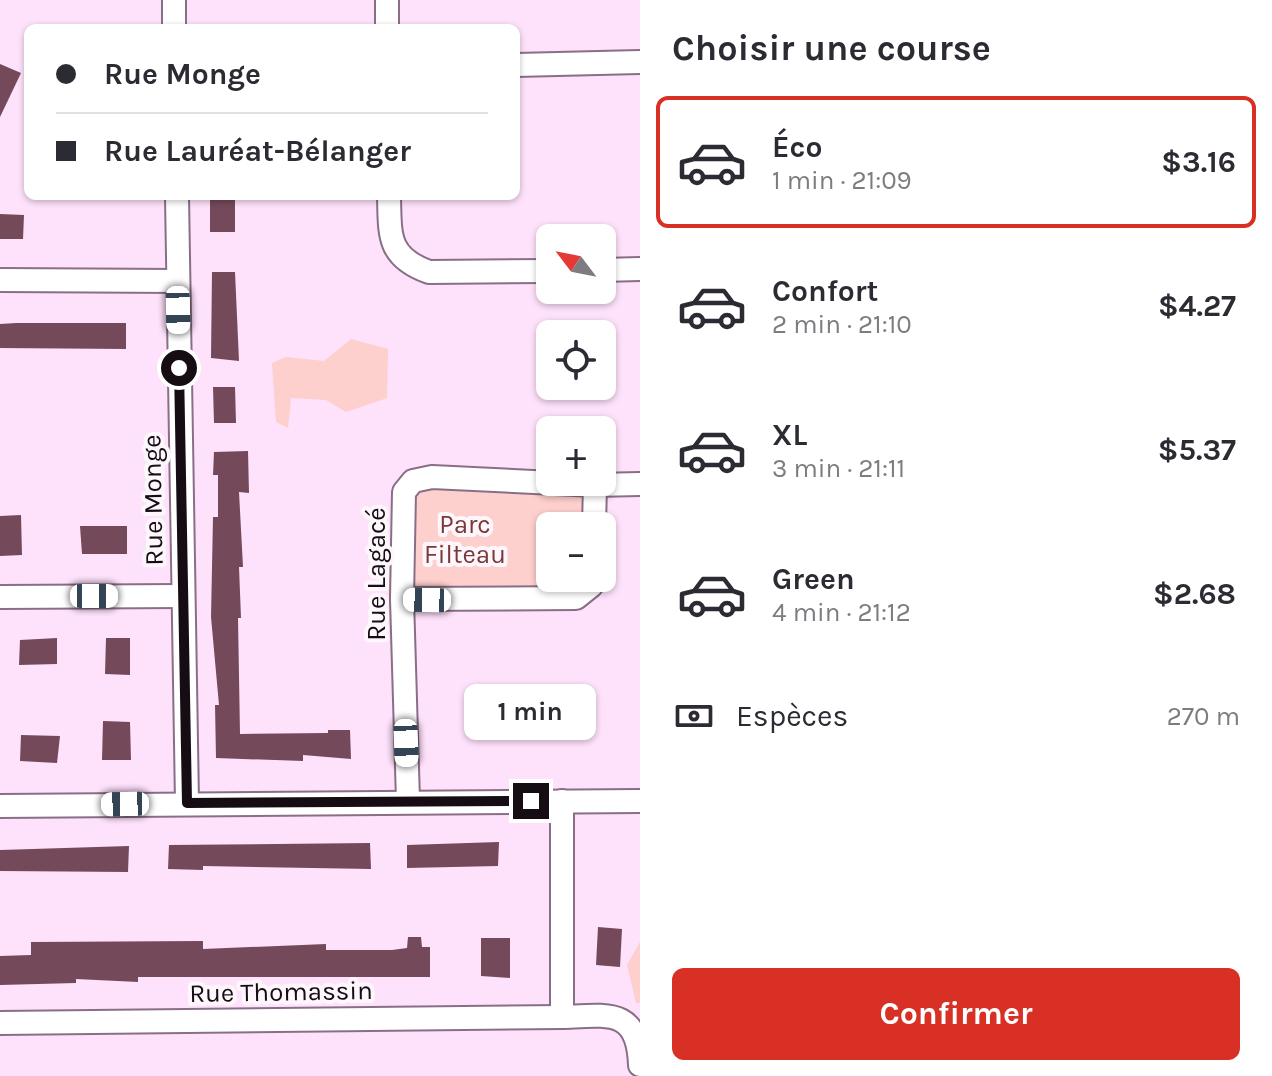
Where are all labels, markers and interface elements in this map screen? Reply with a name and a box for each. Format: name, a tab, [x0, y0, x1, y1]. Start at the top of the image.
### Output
text: Choisir une course	[672, 27, 991, 69]
text: Rue Monge	[104, 56, 261, 92]
icon: car	[676, 126, 748, 198]
text: Éco	[772, 129, 822, 165]
text: Rue Lauréat-Bélanger	[104, 133, 411, 169]
text: $3.16	[1161, 144, 1236, 180]
text: 1 min · 21:09	[772, 165, 912, 196]
north arrow	[536, 224, 616, 304]
map controls	[536, 224, 616, 592]
icon: car	[676, 270, 748, 342]
text: Confort	[772, 273, 878, 309]
car	[166, 286, 190, 334]
text: $4.27	[1158, 288, 1236, 324]
text: 2 min · 21:10	[772, 309, 912, 340]
button: locate	[536, 320, 616, 400]
route start	[161, 350, 197, 386]
icon: car	[676, 414, 748, 486]
button: +	[536, 416, 616, 496]
text: XL	[772, 417, 807, 453]
text: $5.37	[1158, 432, 1236, 468]
street label: Rue Monge	[136, 434, 170, 566]
text: 3 min · 21:11	[772, 453, 905, 484]
street label: Rue Lagacé	[361, 507, 392, 641]
park label: Parc Filteau	[424, 509, 506, 570]
button: −	[536, 512, 616, 592]
icon: car	[676, 558, 748, 630]
text: Green	[772, 561, 855, 597]
text: $2.68	[1153, 576, 1236, 612]
car	[70, 584, 118, 608]
car	[403, 588, 451, 612]
text: 4 min · 21:12	[772, 597, 911, 628]
callout: 1 min	[465, 685, 597, 741]
icon: cash	[672, 694, 716, 738]
text: 1 min	[497, 696, 563, 727]
text: Espèces	[736, 698, 848, 734]
text: 270 m	[1167, 701, 1240, 732]
car	[393, 719, 419, 767]
route end	[513, 783, 549, 819]
car	[101, 792, 149, 816]
button: Confirmer	[672, 968, 1240, 1060]
street label: Rue Thomassin	[189, 975, 373, 1009]

